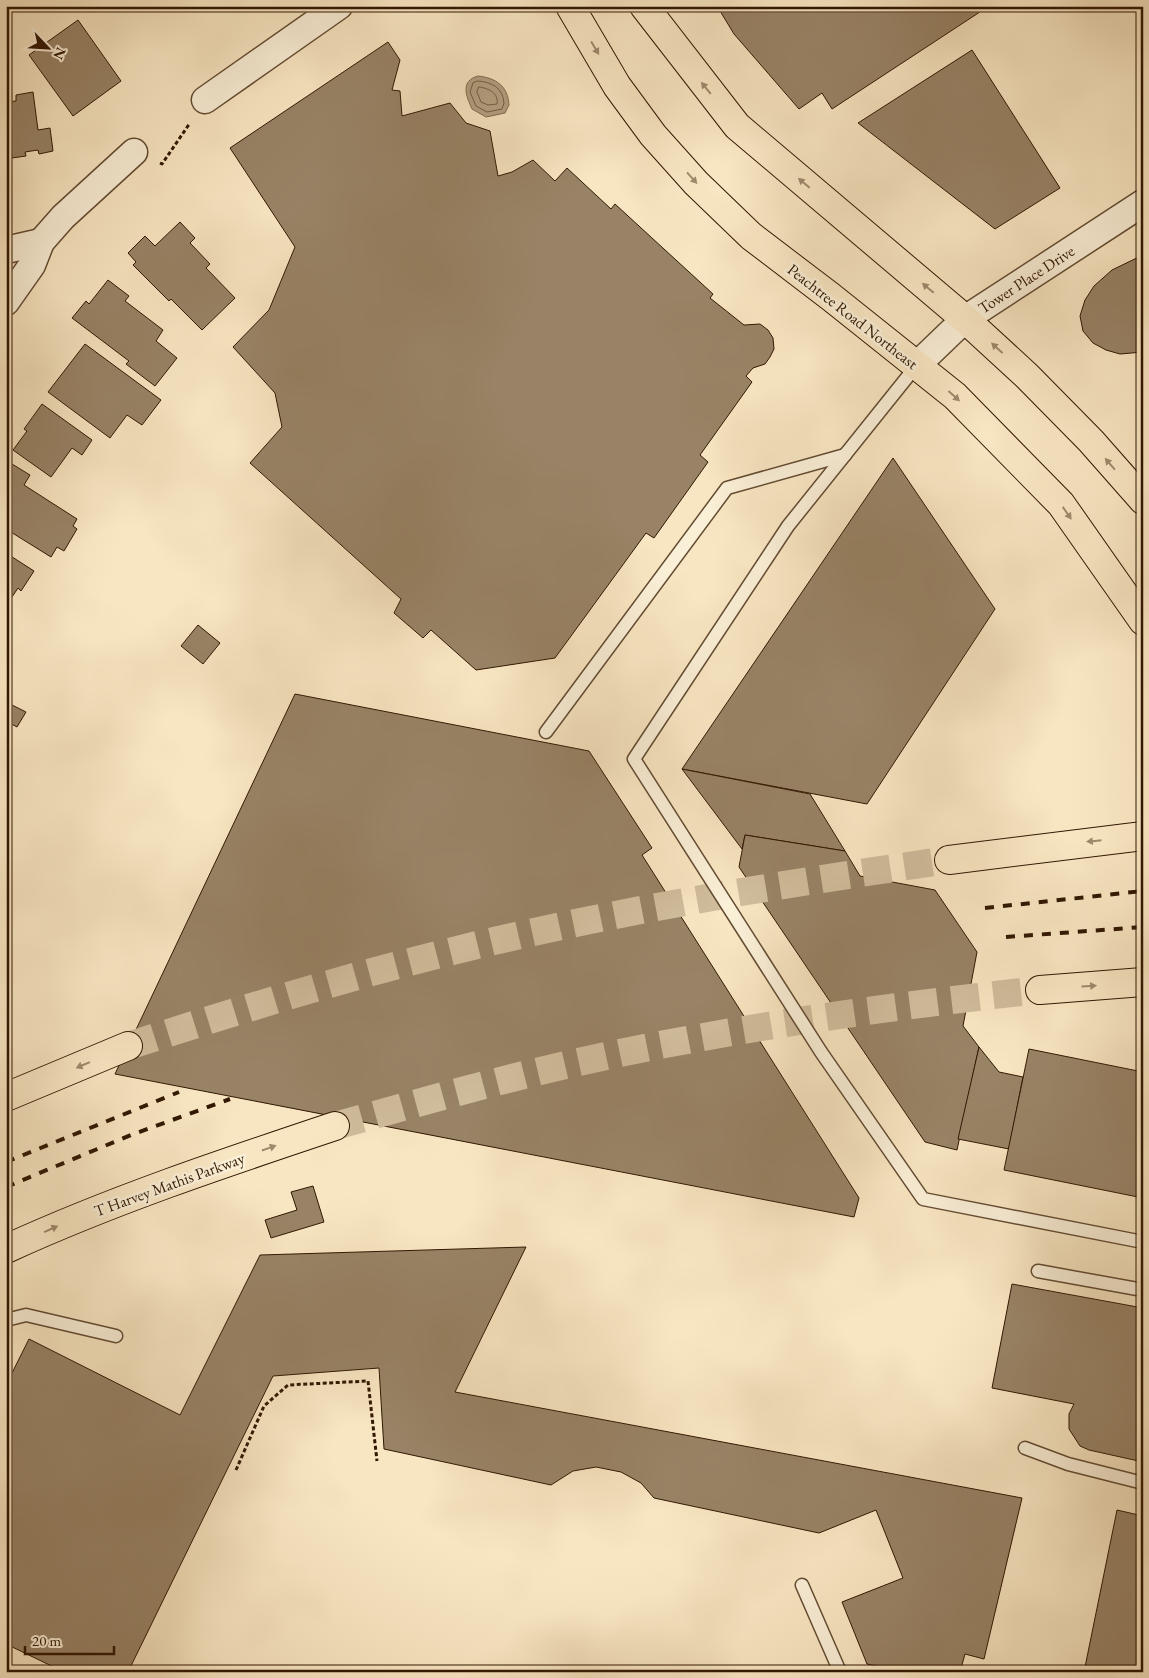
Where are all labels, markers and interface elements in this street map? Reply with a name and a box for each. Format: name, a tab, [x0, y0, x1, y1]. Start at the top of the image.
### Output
north arrow	[22, 22, 72, 72]
one-way arrow	[590, 42, 599, 55]
text: N	[49, 45, 70, 63]
one-way arrow	[701, 82, 712, 95]
one-way arrow	[686, 172, 698, 184]
one-way arrow	[798, 178, 810, 189]
street label: Tower Place Drive	[974, 240, 1079, 318]
street label: Peachtree Road Northeast	[783, 259, 922, 374]
one-way arrow	[922, 283, 935, 294]
one-way arrow	[991, 342, 1003, 354]
one-way arrow	[948, 390, 960, 402]
one-way arrow	[1105, 457, 1116, 470]
one-way arrow	[1062, 506, 1072, 519]
one-way arrow	[1086, 837, 1102, 845]
one-way arrow	[1081, 982, 1097, 990]
one-way arrow	[75, 1061, 90, 1069]
one-way arrow	[261, 1144, 276, 1151]
street label: T Harvey Mathis Parkway	[91, 1147, 248, 1222]
one-way arrow	[44, 1224, 58, 1232]
scale bar	[25, 1623, 114, 1655]
text: 20 m	[32, 1631, 61, 1650]

